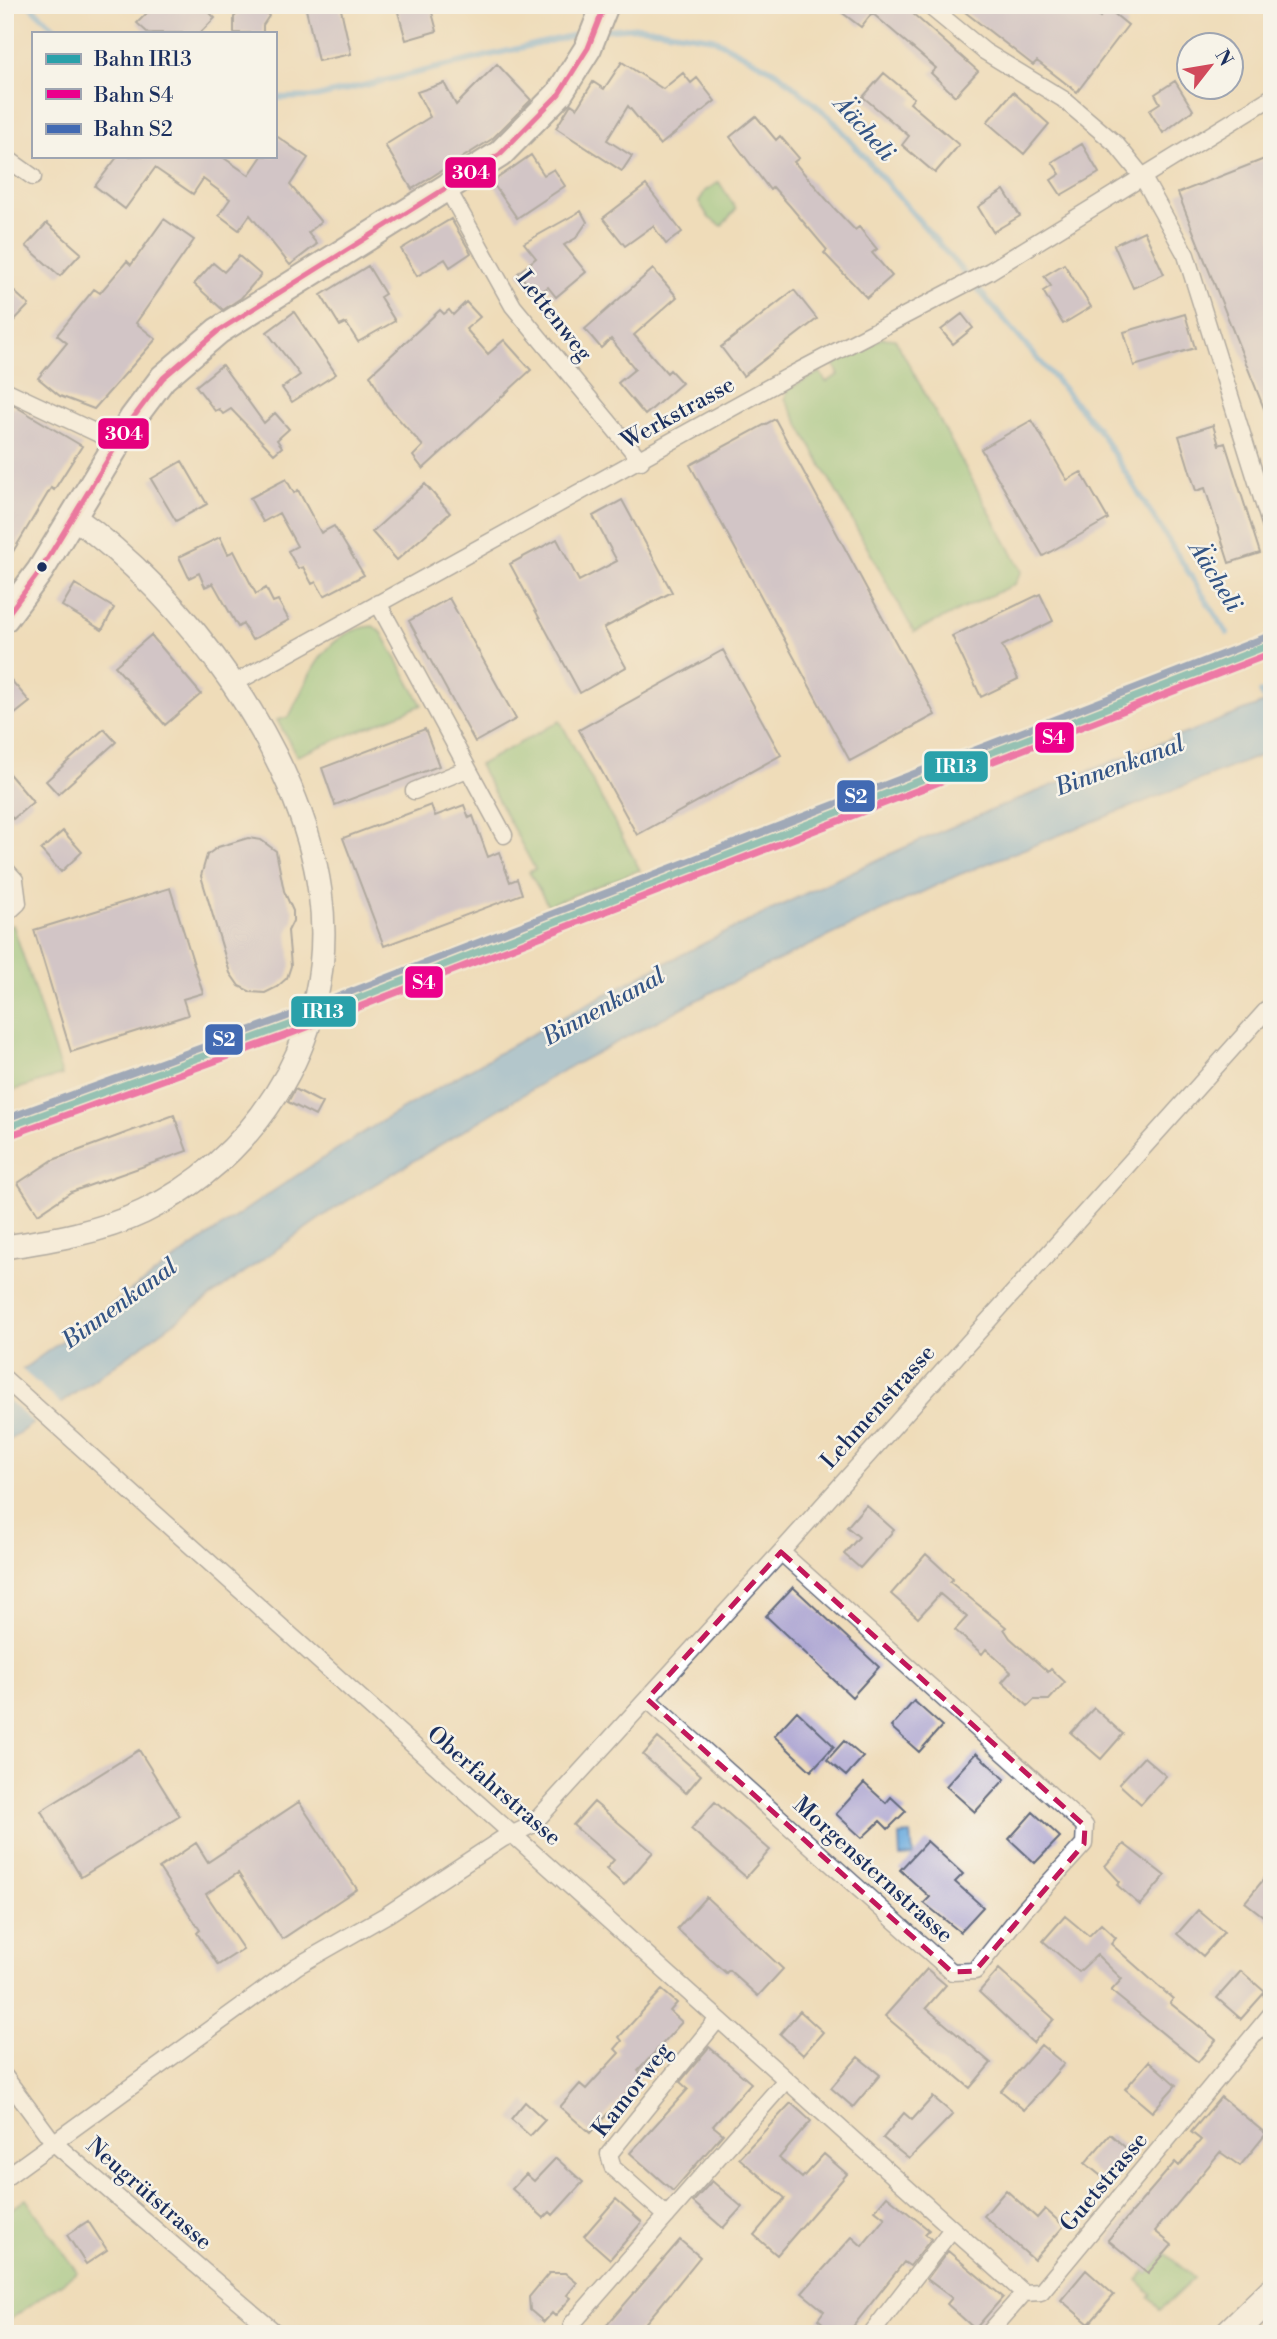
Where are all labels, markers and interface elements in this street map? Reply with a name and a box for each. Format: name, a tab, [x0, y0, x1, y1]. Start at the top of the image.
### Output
legend	[32, 32, 276, 158]
north arrow	[1176, 32, 1246, 102]
text: N	[1210, 45, 1238, 70]
text: Bahn IR13	[93, 47, 192, 73]
text: Bahn S4	[93, 83, 173, 109]
water label: Äächeli	[825, 87, 902, 168]
text: Bahn S2	[93, 117, 173, 143]
line badge: 304	[444, 156, 497, 189]
text: 304	[452, 161, 490, 185]
street label: Lettenweg	[510, 265, 598, 367]
street label: Werkstrasse	[616, 370, 740, 456]
line badge: 304	[97, 417, 150, 450]
text: 304	[105, 422, 143, 446]
water label: Äächeli	[1180, 533, 1249, 618]
unlabelled marker	[35, 560, 49, 574]
line badge: S4	[1034, 721, 1075, 754]
text: S4	[1042, 726, 1066, 750]
water label: Binnenkanal	[1050, 729, 1189, 804]
line badge: IR13	[923, 750, 989, 783]
text: IR13	[935, 755, 977, 779]
line badge: S2	[836, 779, 876, 813]
text: S2	[845, 785, 867, 809]
water label: Binnenkanal	[537, 961, 671, 1053]
line badge: S4	[404, 965, 444, 999]
text: S4	[412, 971, 436, 995]
line badge: IR13	[290, 995, 357, 1028]
text: IR13	[302, 1000, 344, 1024]
line badge: S2	[204, 1023, 244, 1056]
text: S2	[213, 1028, 235, 1052]
water label: Binnenkanal	[56, 1252, 184, 1357]
street label: Lehmenstrasse	[815, 1339, 941, 1475]
street label: Oberfahrstrasse	[421, 1720, 567, 1852]
street label: Morgensternstrasse	[787, 1791, 959, 1949]
street label: Kamorweg	[586, 2037, 678, 2143]
street label: Guetstrasse	[1054, 2126, 1154, 2238]
street label: Neugrütstrasse	[80, 2132, 218, 2256]

